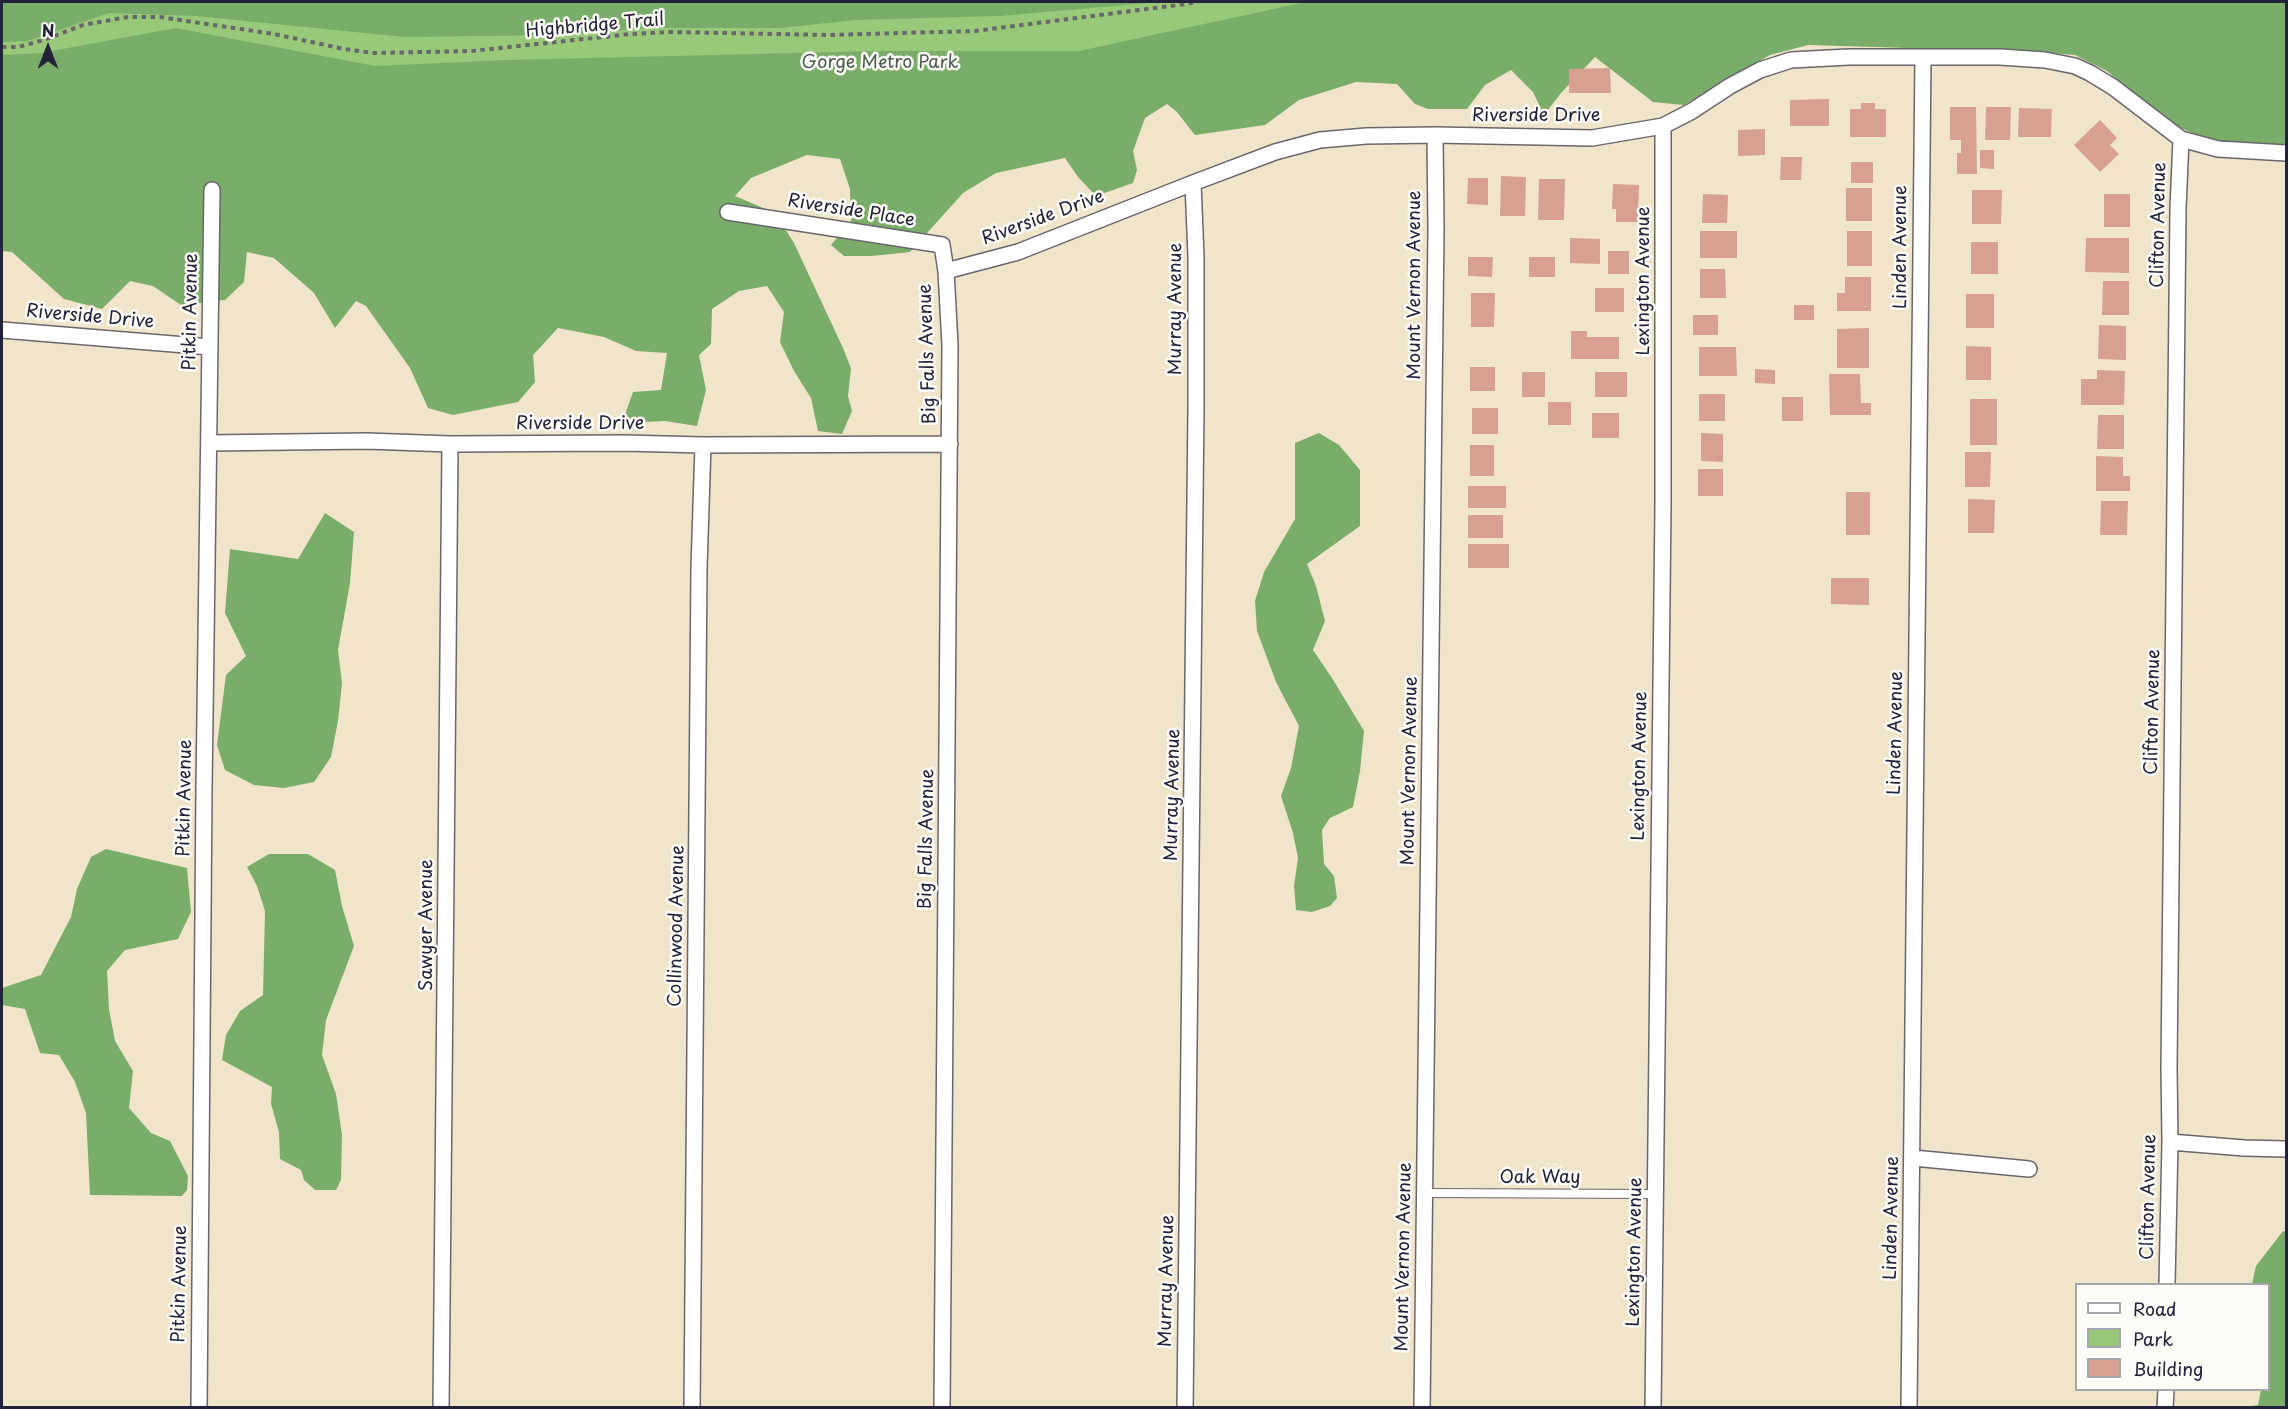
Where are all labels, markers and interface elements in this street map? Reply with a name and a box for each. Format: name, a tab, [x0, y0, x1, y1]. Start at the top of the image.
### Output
street label: Highbridge Trail	[525, 9, 665, 43]
north arrow	[18, 18, 78, 78]
text: N	[42, 18, 54, 42]
park label: Gorge Metro Park	[802, 52, 958, 74]
street label: Riverside Drive	[1472, 105, 1600, 127]
street label: Clifton Avenue	[2147, 162, 2171, 288]
street label: Linden Avenue	[1890, 185, 1912, 309]
street label: Riverside Drive	[979, 186, 1107, 250]
street label: Riverside Place	[786, 190, 916, 232]
street label: Mount Vernon Avenue	[1404, 190, 1426, 380]
street label: Lexington Avenue	[1633, 206, 1655, 356]
street label: Murray Avenue	[1165, 243, 1187, 375]
street label: Pitkin Avenue	[179, 253, 203, 371]
street label: Big Falls Avenue	[915, 284, 941, 424]
street label: Riverside Drive	[25, 301, 155, 333]
street label: Riverside Drive	[516, 413, 644, 435]
street label: Clifton Avenue	[2141, 649, 2165, 775]
street label: Linden Avenue	[1884, 671, 1908, 795]
street label: Mount Vernon Avenue	[1398, 676, 1422, 866]
street label: Lexington Avenue	[1628, 691, 1652, 841]
street label: Murray Avenue	[1161, 729, 1185, 861]
street label: Pitkin Avenue	[173, 739, 197, 857]
street label: Big Falls Avenue	[915, 769, 939, 909]
street label: Collinwood Avenue	[665, 845, 689, 1007]
street label: Sawyer Avenue	[416, 859, 438, 991]
street label: Clifton Avenue	[2137, 1134, 2161, 1260]
street label: Linden Avenue	[1880, 1156, 1904, 1280]
street label: Mount Vernon Avenue	[1392, 1162, 1416, 1352]
street label: Oak Way	[1500, 1167, 1580, 1189]
street label: Lexington Avenue	[1623, 1177, 1647, 1327]
street label: Murray Avenue	[1155, 1215, 1179, 1347]
street label: Pitkin Avenue	[168, 1225, 192, 1343]
legend	[2075, 1283, 2270, 1391]
text: Road	[2133, 1295, 2177, 1322]
text: Park	[2133, 1325, 2173, 1352]
text: Building	[2133, 1355, 2203, 1382]

